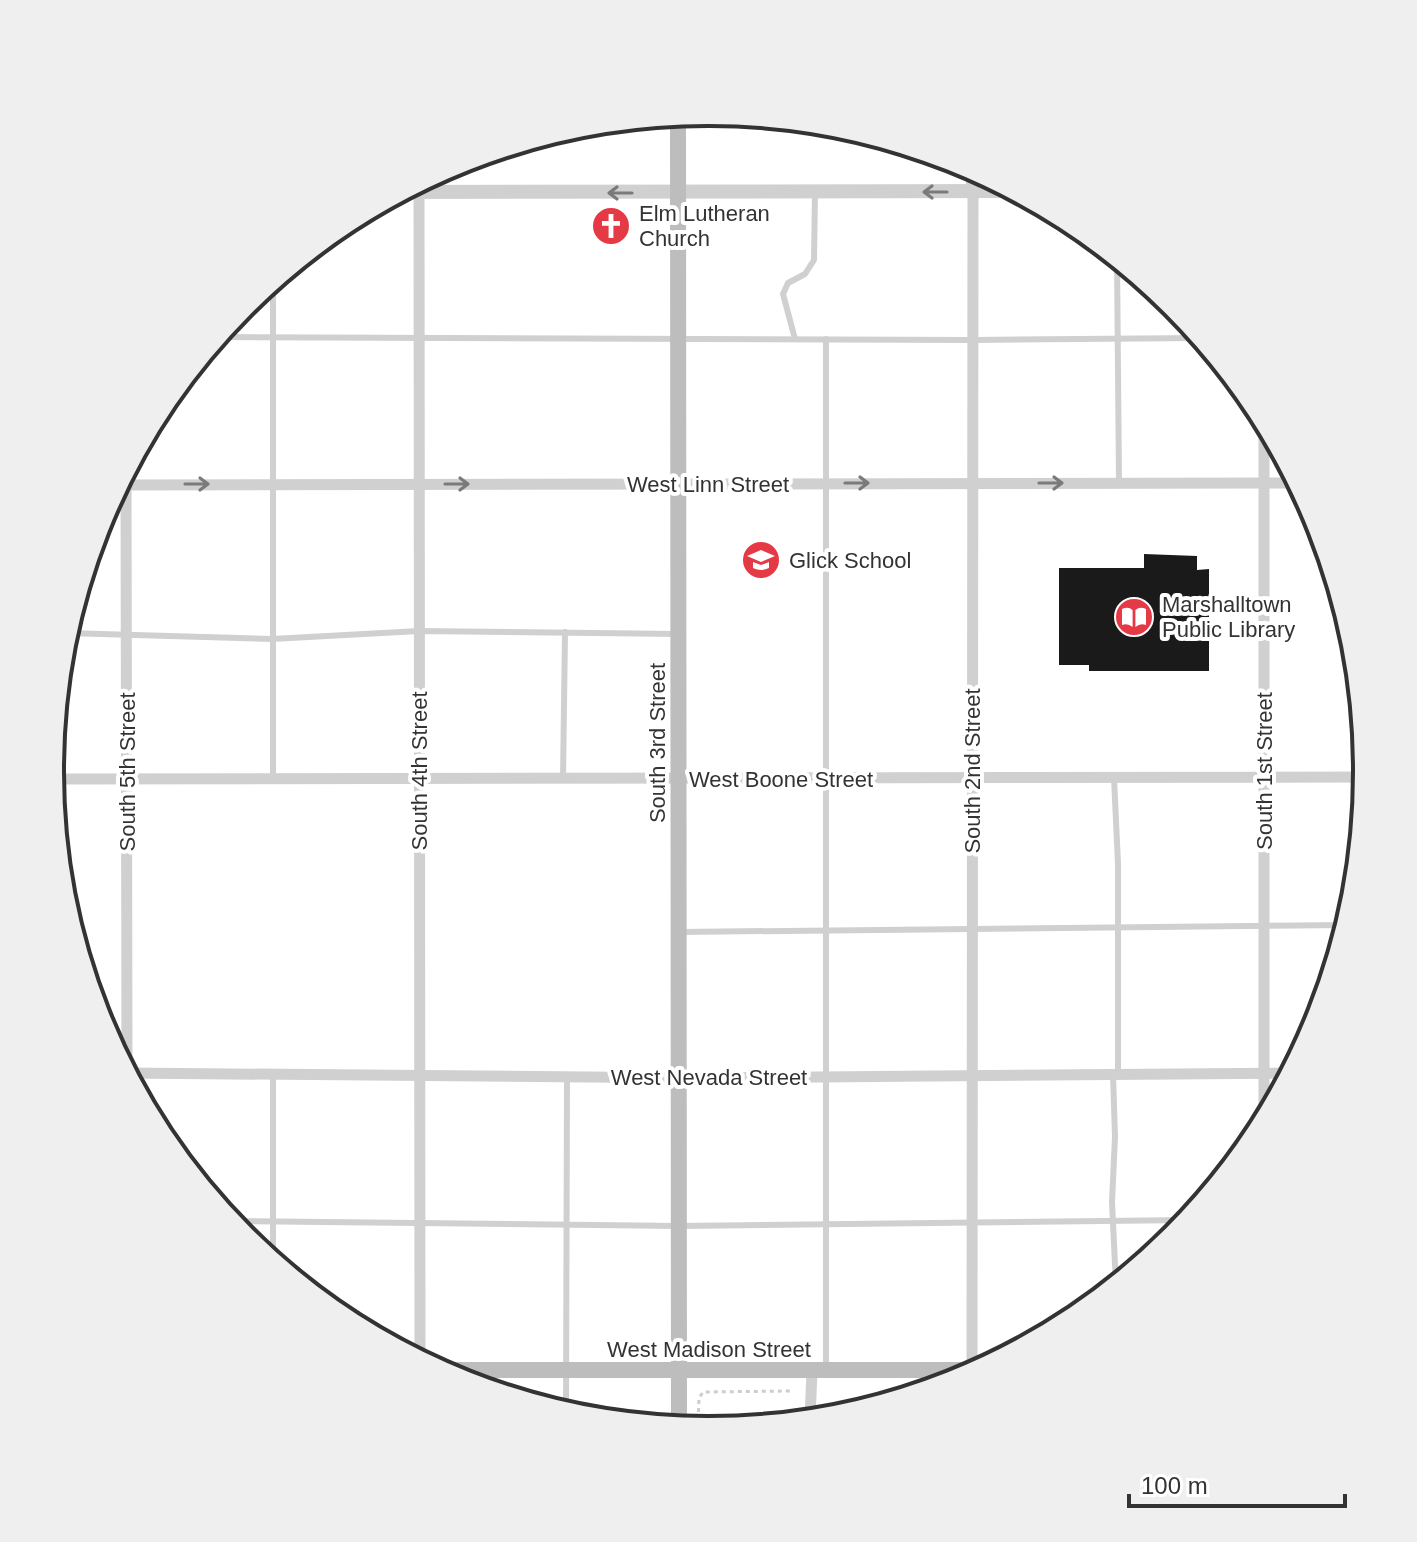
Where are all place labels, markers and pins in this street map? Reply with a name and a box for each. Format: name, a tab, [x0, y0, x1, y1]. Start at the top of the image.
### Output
place label: Elm Lutheran Church	[639, 201, 770, 251]
church icon: Elm Lutheran Church	[590, 205, 632, 247]
school or university icon: Glick School	[740, 539, 782, 581]
place label: Glick School	[789, 548, 911, 573]
place label: Marshalltown Public Library	[1162, 592, 1295, 642]
library icon: Marshalltown Public Library	[1113, 596, 1155, 638]

